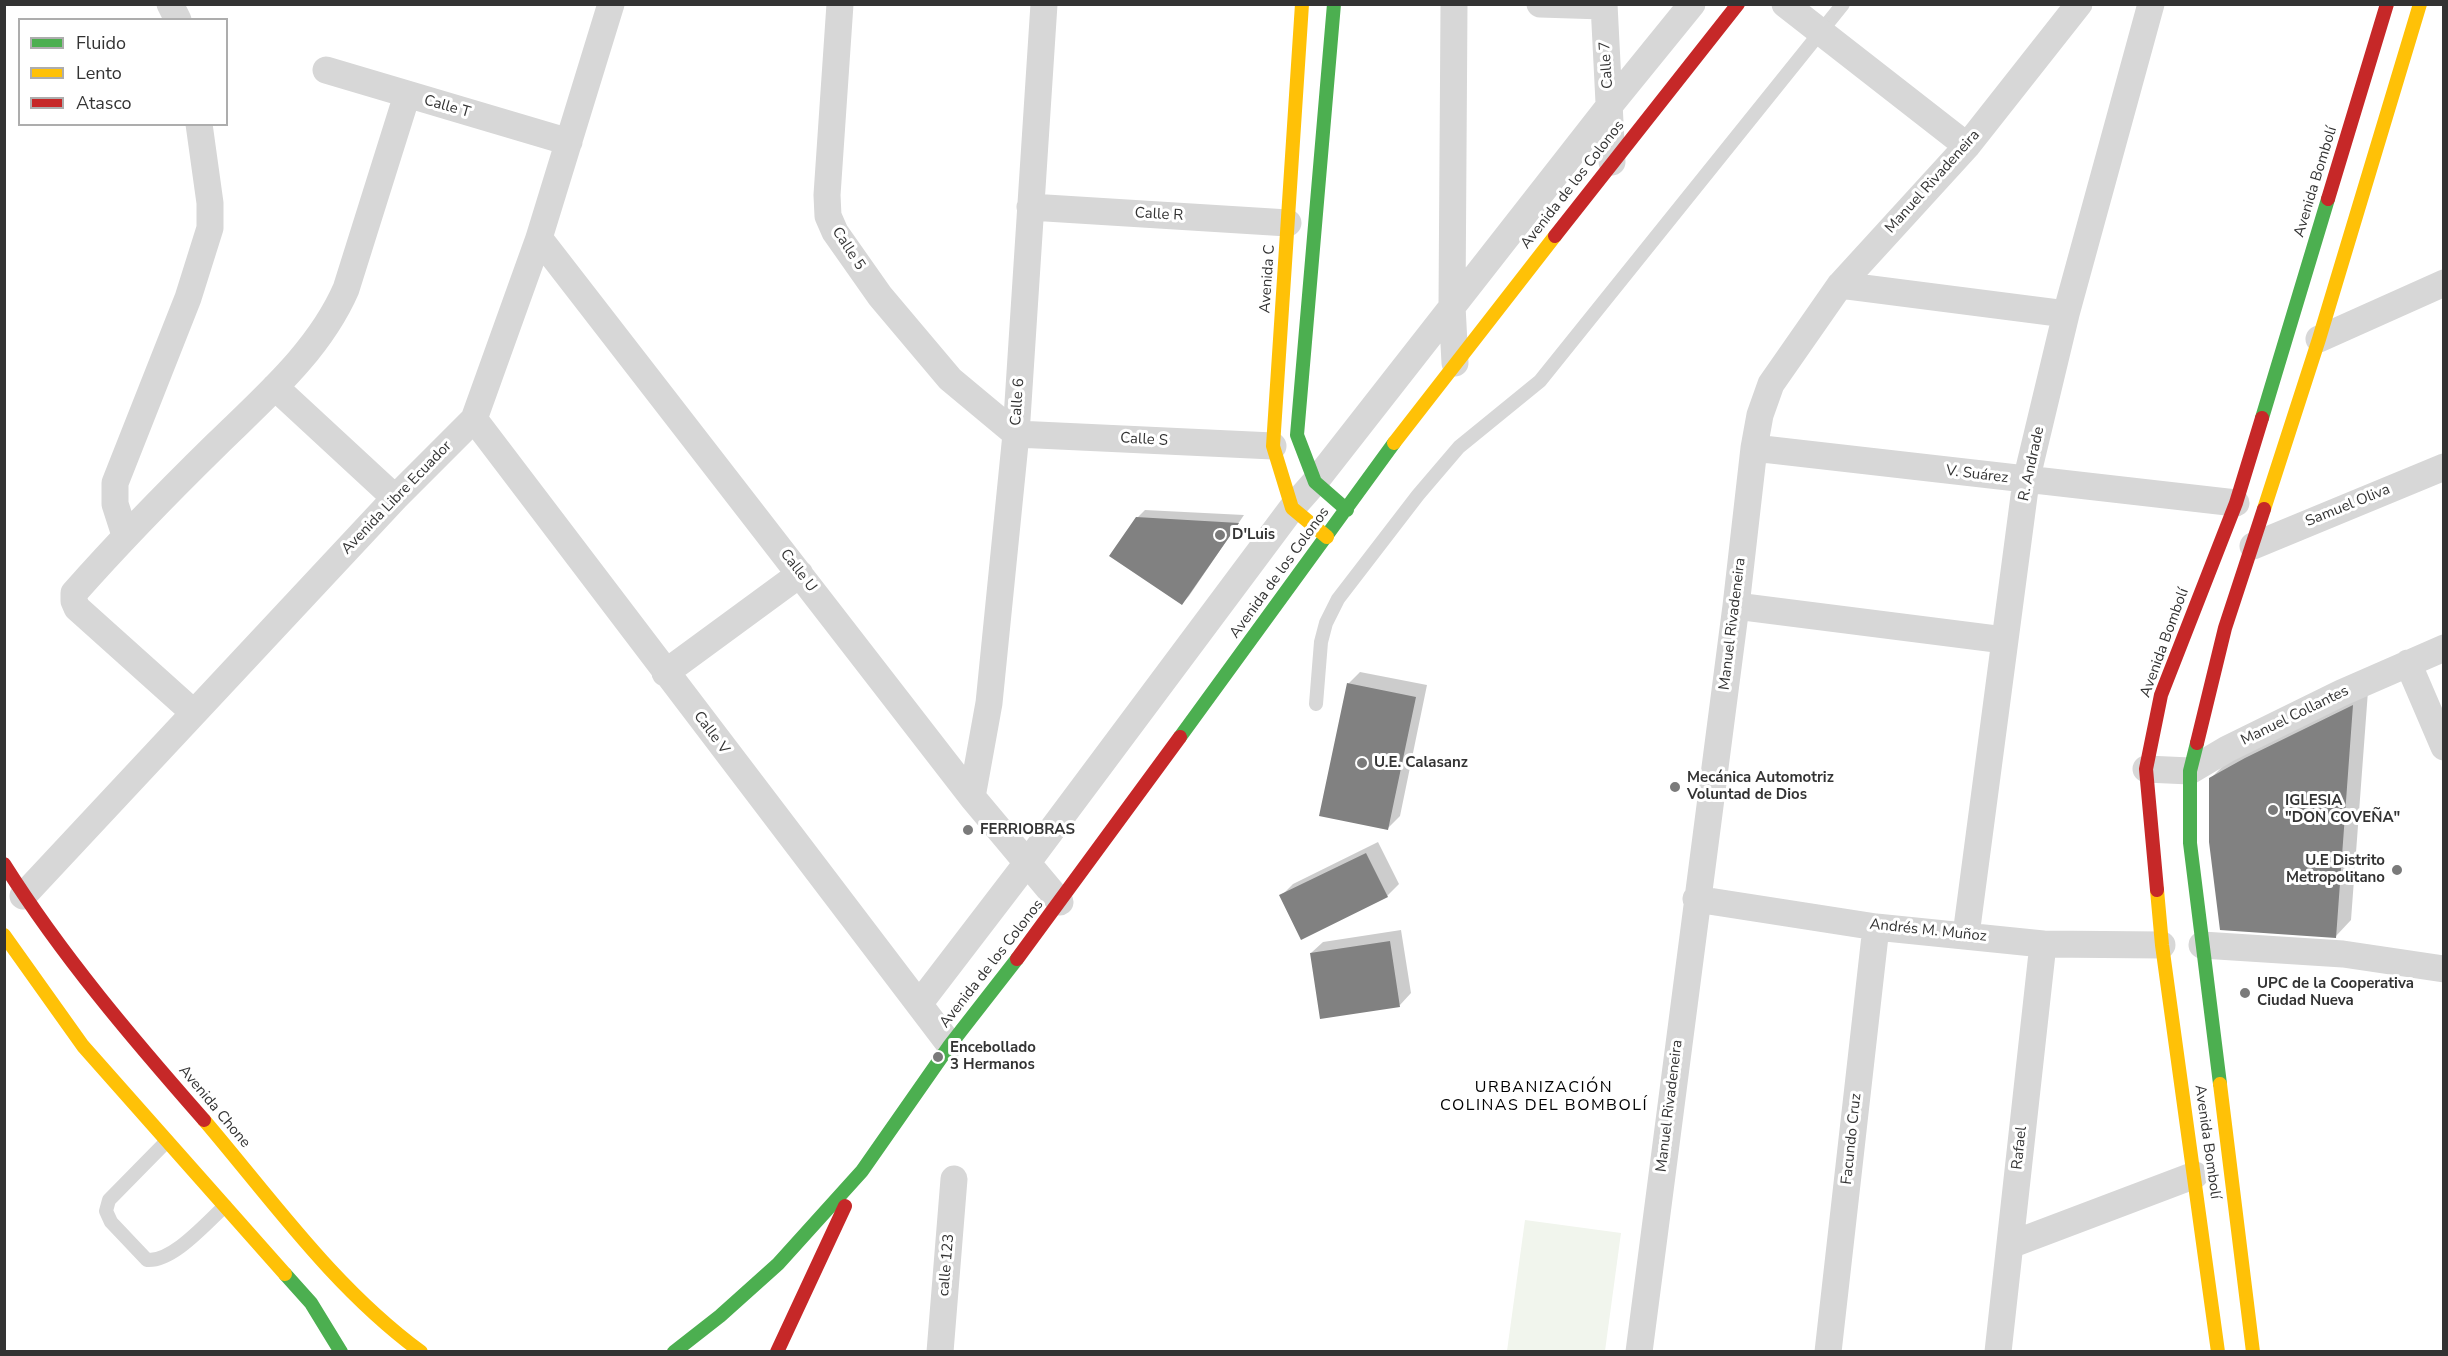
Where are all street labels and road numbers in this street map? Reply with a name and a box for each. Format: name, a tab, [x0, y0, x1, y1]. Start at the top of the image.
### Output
street label: Calle 7	[1596, 41, 1618, 89]
street label: Calle T	[422, 92, 472, 122]
street label: Avenida de los Colonos	[1517, 117, 1629, 253]
street label: Avenida Bombolí	[2291, 124, 2341, 240]
street label: Manuel Rivadeneira	[1882, 127, 1984, 237]
street label: Calle R	[1134, 205, 1184, 225]
street label: Calle 5	[828, 224, 868, 274]
street label: Avenida C	[1257, 244, 1279, 314]
street label: Calle 6	[1007, 378, 1029, 426]
street label: R. Andrade	[2015, 425, 2049, 503]
street label: Calle S	[1120, 430, 1168, 450]
street label: Avenida Libre Ecuador	[338, 438, 456, 558]
street label: V. Suárez	[1945, 462, 2009, 488]
street label: Samuel Oliva	[2303, 481, 2393, 531]
street label: Avenida de los Colonos	[1226, 504, 1334, 642]
street label: Calle U	[776, 546, 820, 596]
street label: Manuel Rivadeneira	[1716, 557, 1750, 691]
street label: Avenida Bombolí	[2137, 586, 2193, 700]
street label: Manuel Collantes	[2238, 682, 2352, 750]
street label: Calle V	[689, 708, 733, 758]
street label: Avenida de los Colonos	[936, 896, 1048, 1032]
street label: Andrés M. Muñoz	[1869, 916, 1987, 946]
street label: Manuel Rivadeneira	[1653, 1039, 1687, 1173]
street label: Avenida Chone	[174, 1062, 254, 1152]
street label: Avenida Bombolí	[2190, 1084, 2224, 1200]
street label: Facundo Cruz	[1838, 1093, 1866, 1185]
street label: Rafael	[2009, 1126, 2031, 1170]
street label: calle 123	[935, 1233, 959, 1297]

